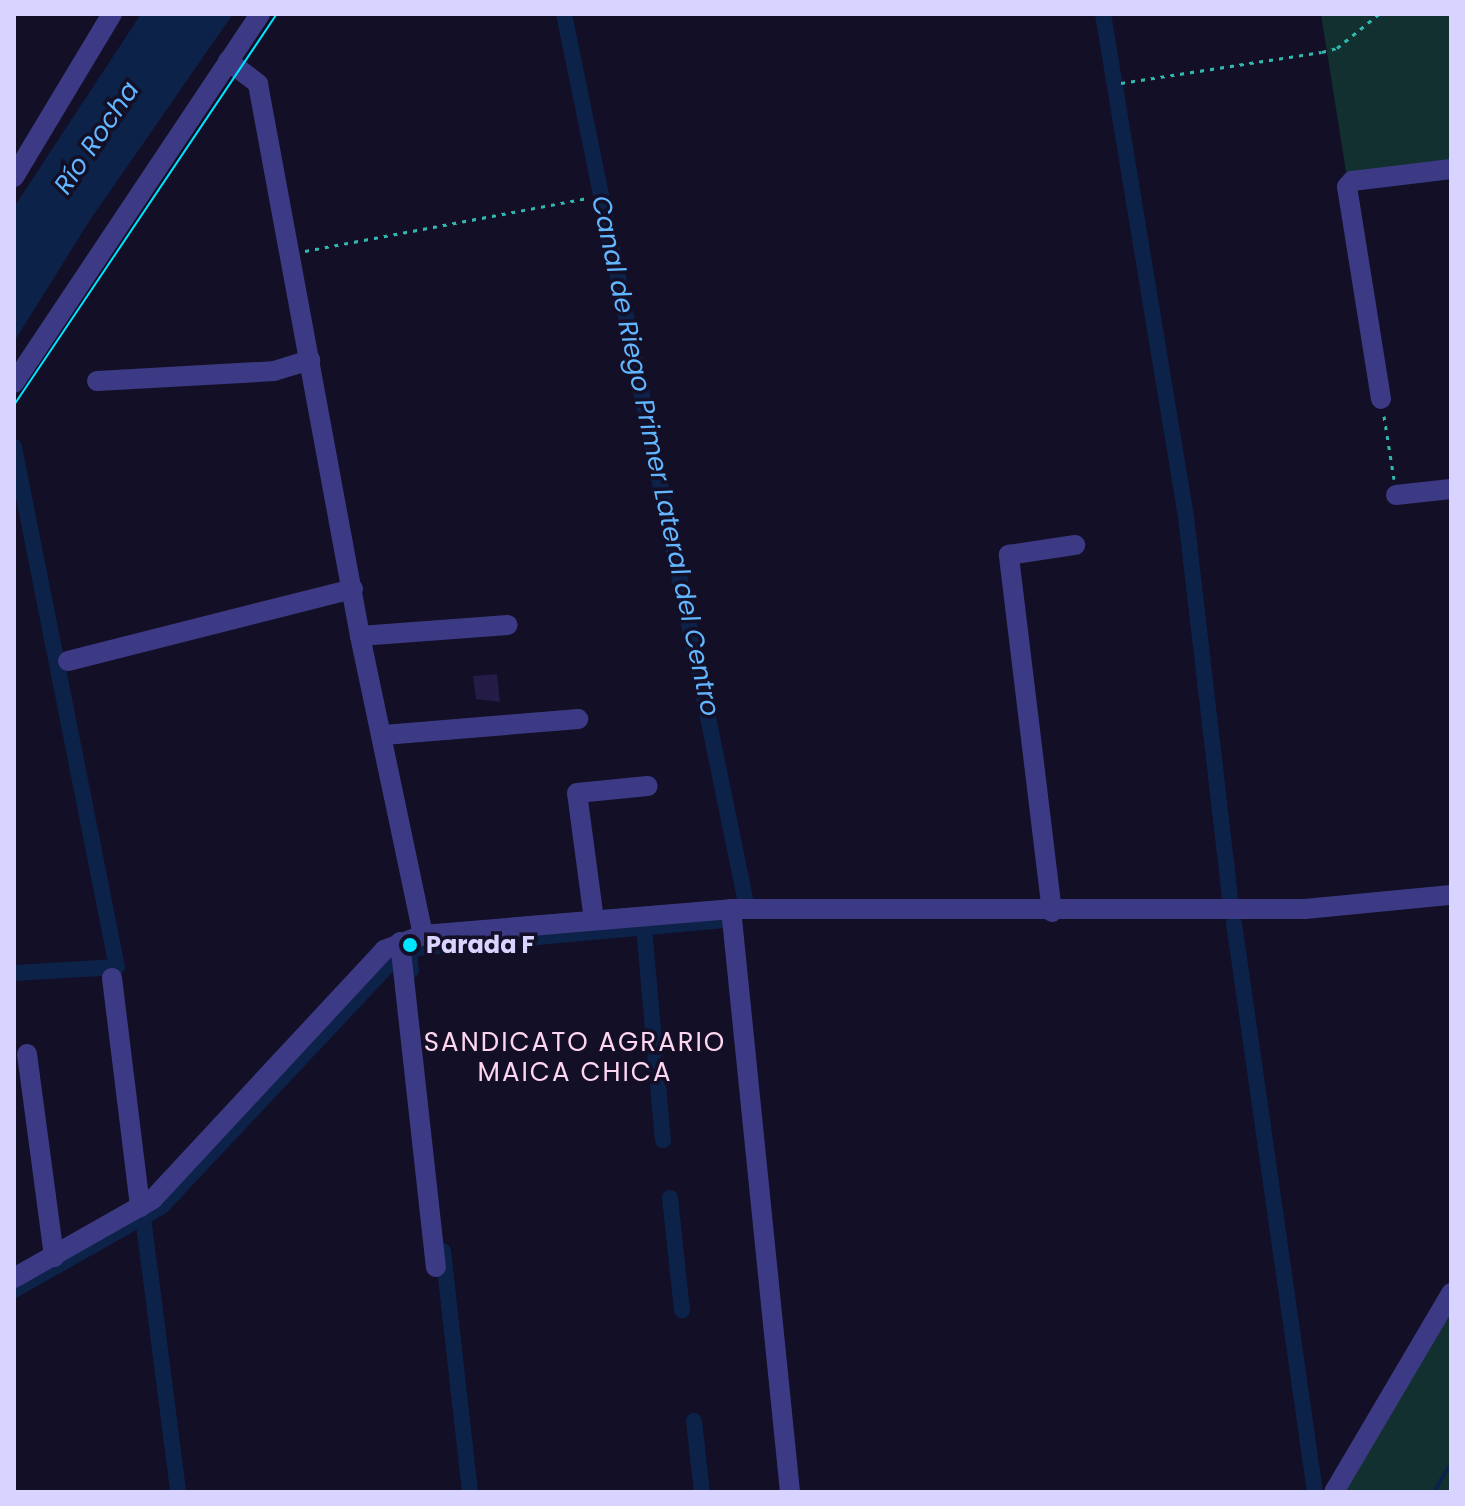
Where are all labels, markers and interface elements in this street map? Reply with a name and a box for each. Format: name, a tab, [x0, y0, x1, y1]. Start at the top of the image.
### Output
water label: Río Rocha	[48, 76, 146, 200]
water label: Canal de Riego Primer Lateral del Centro	[584, 193, 726, 719]
place label: Parada F	[426, 931, 535, 959]
marker: Parada F	[401, 936, 419, 954]
district label: SANDICATO AGRARIO MAICA CHICA	[424, 1027, 726, 1088]

